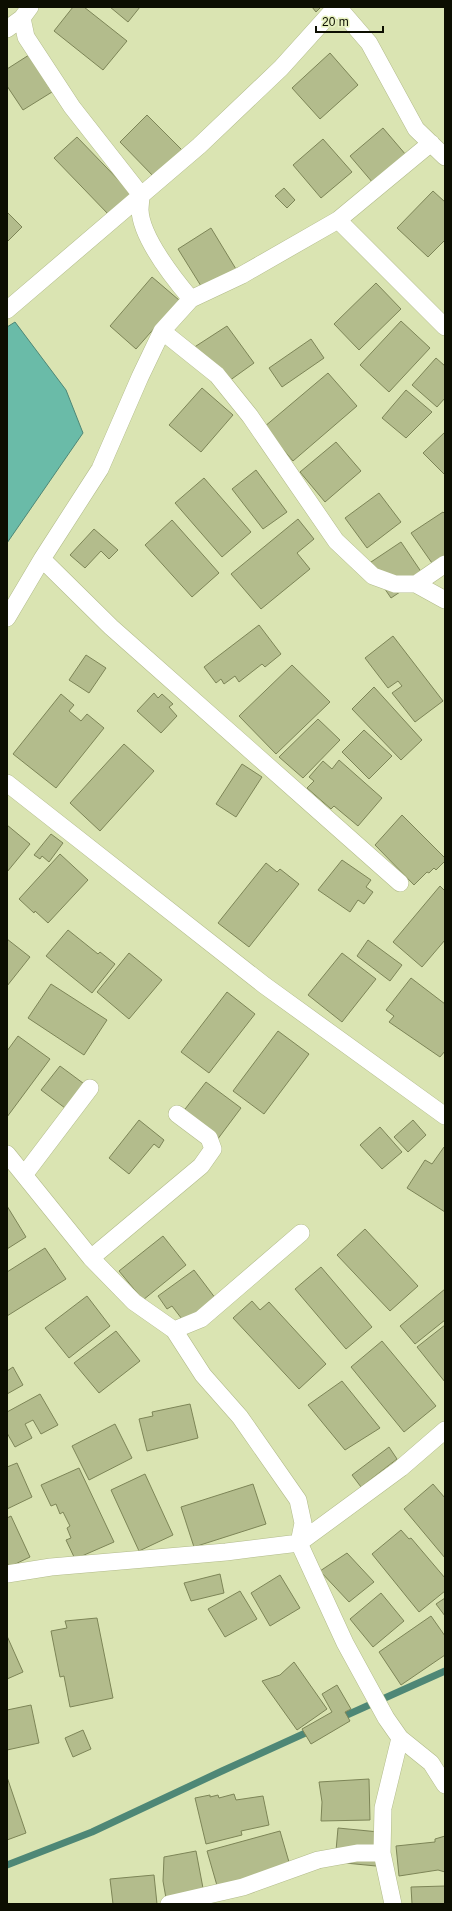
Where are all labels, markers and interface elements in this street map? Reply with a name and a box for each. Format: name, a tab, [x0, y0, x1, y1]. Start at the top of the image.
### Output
scale bar	[316, 8, 383, 34]
text: 20 m	[322, 15, 349, 29]

